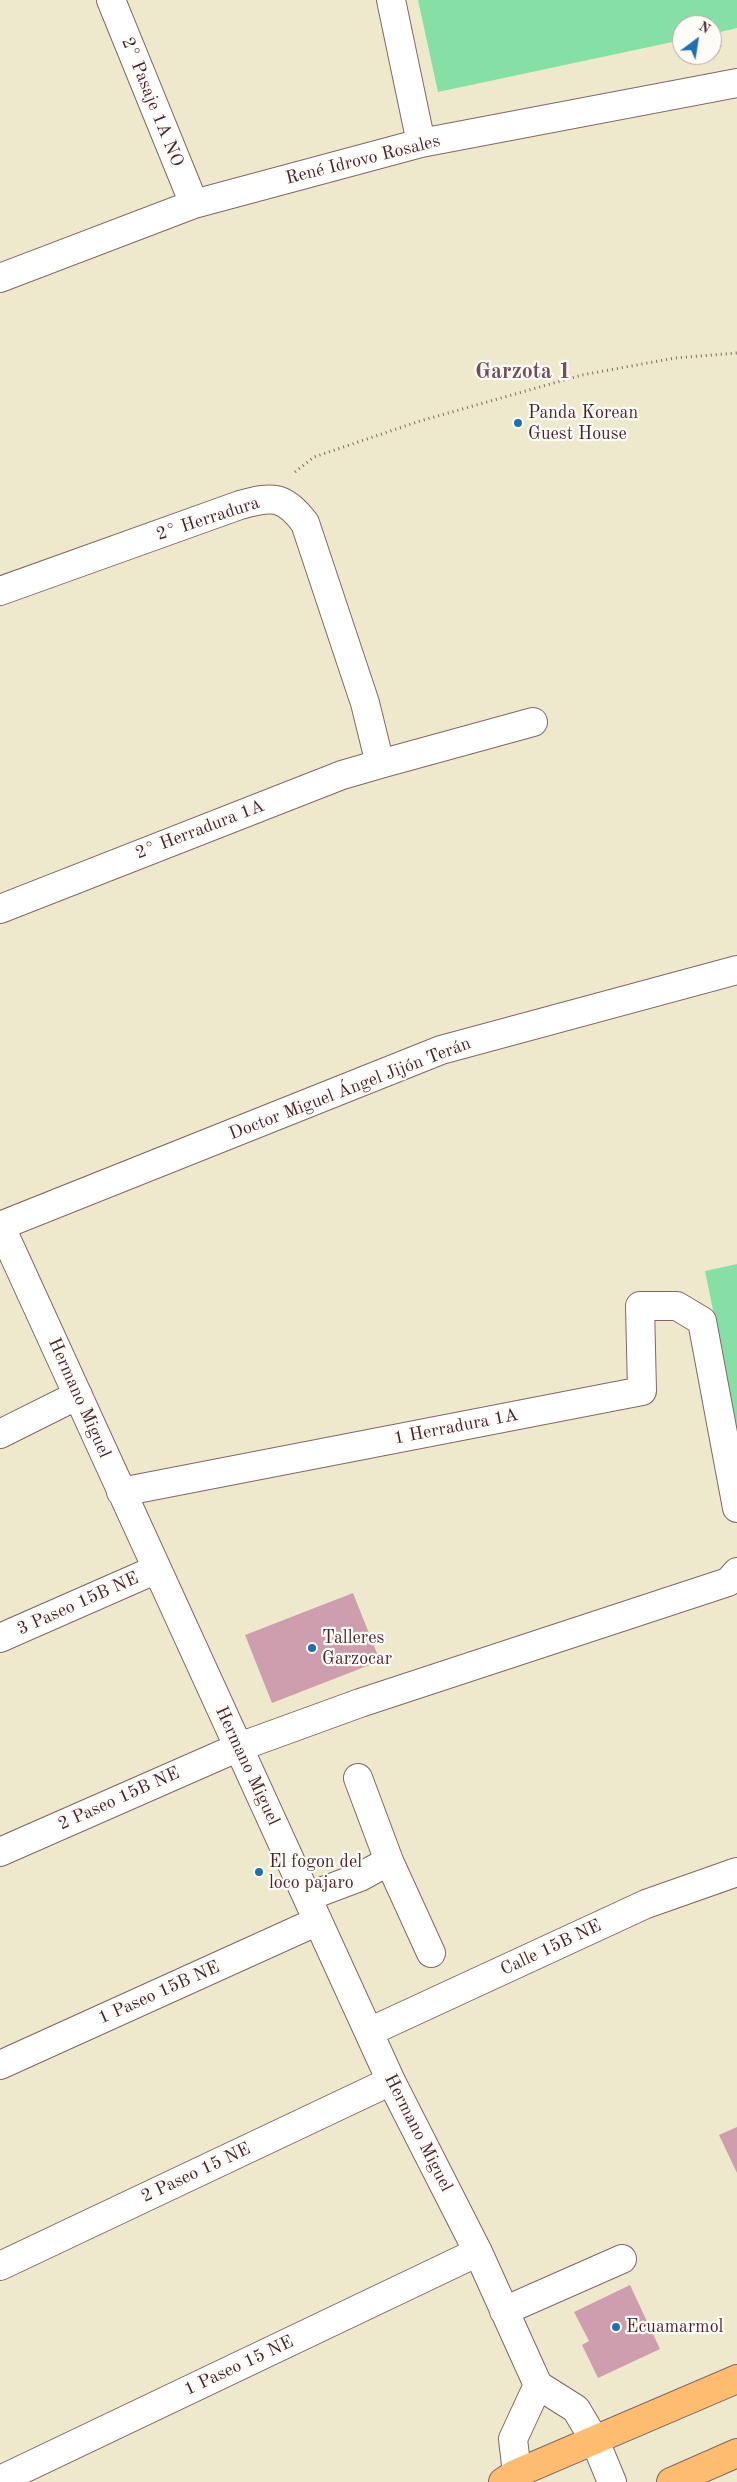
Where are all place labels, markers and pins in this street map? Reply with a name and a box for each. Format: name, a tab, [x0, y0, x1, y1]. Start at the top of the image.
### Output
place label: Panda Korean Guest House	[528, 402, 638, 444]
marker: Panda Korean Guest House	[512, 417, 524, 429]
place label: Talleres Garzocar	[322, 1627, 392, 1670]
marker: Talleres Garzocar	[306, 1642, 318, 1654]
place label: El fogon del loco pajaro	[269, 1851, 362, 1894]
marker: El fogon del loco pajaro	[253, 1866, 265, 1878]
place label: Ecuamarmol	[626, 2316, 723, 2338]
marker: Ecuamarmol	[610, 2321, 622, 2333]

